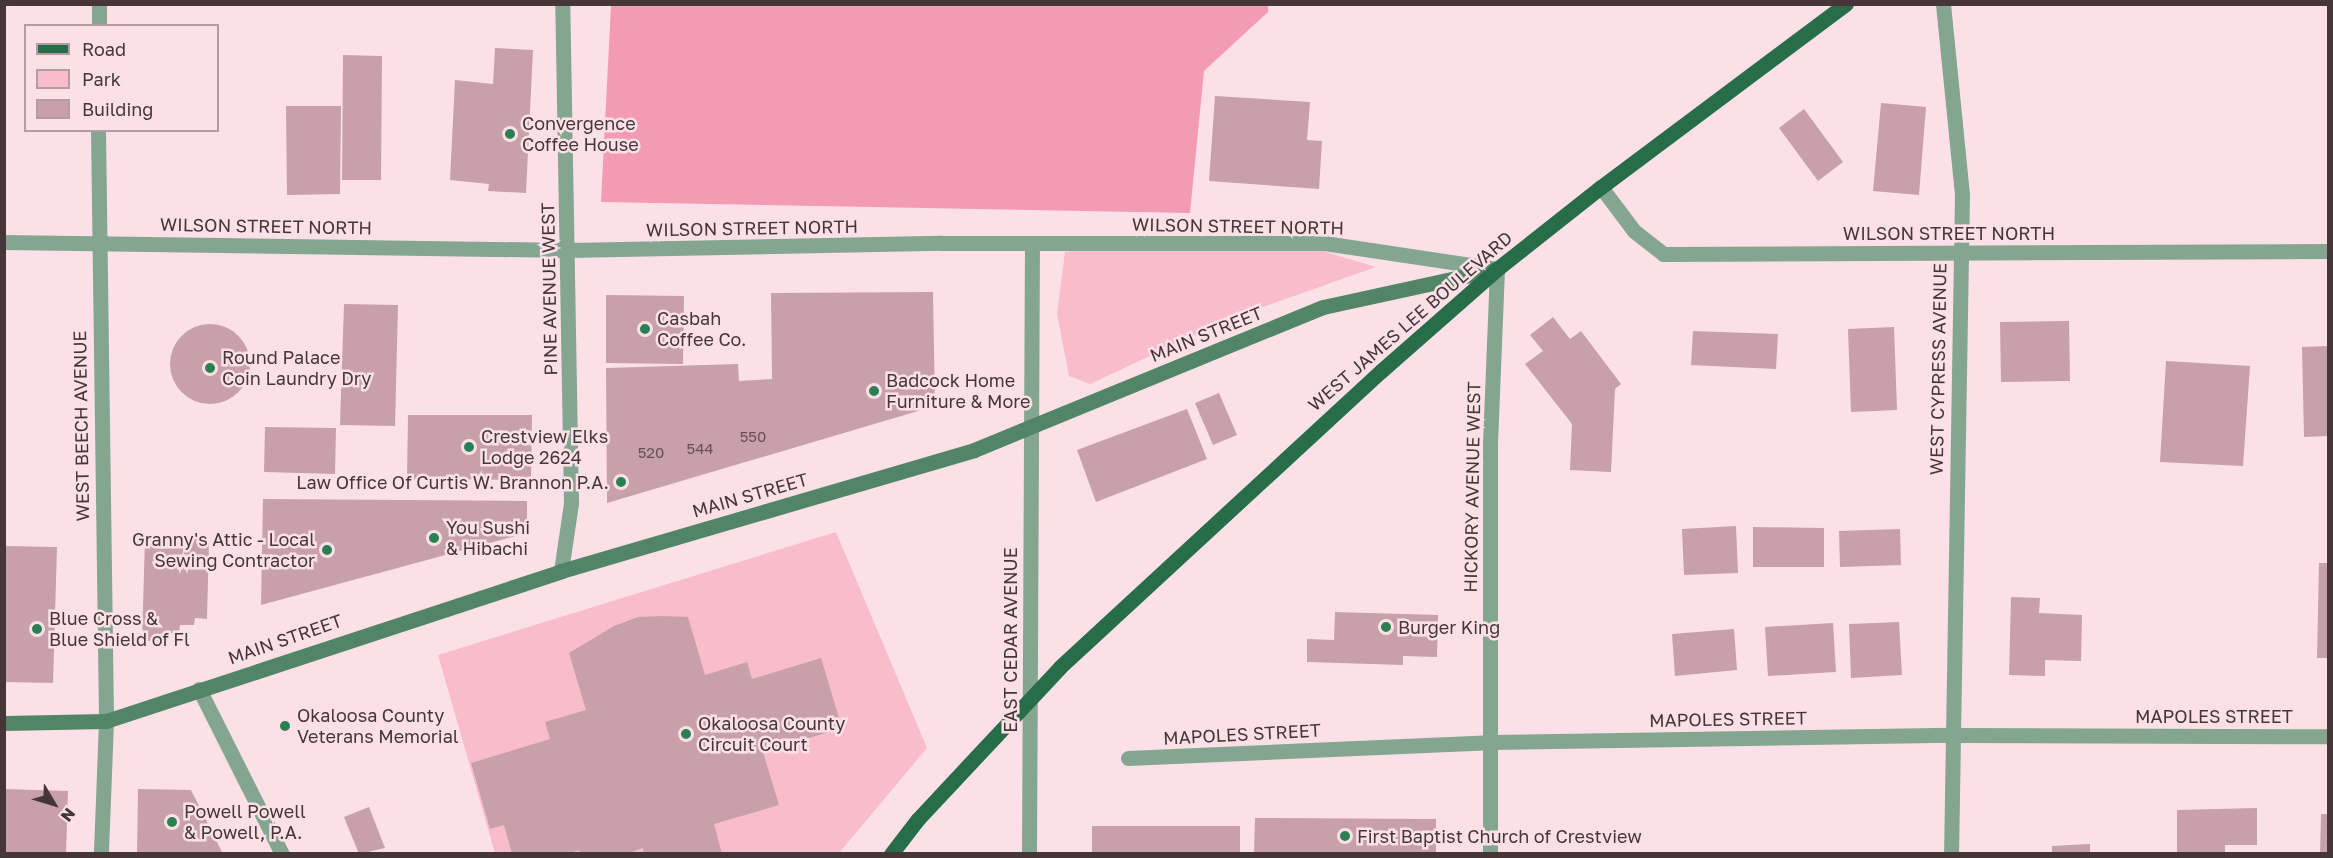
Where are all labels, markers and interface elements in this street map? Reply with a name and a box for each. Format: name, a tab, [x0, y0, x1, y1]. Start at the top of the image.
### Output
legend	[24, 24, 219, 132]
text: Road	[82, 38, 126, 60]
text: Park	[82, 68, 121, 90]
text: Building	[82, 98, 153, 120]
place label: Convergence Coffee House	[522, 113, 639, 156]
marker: Convergence Coffee House	[503, 127, 517, 141]
street label: PINE AVENUE WEST	[537, 202, 561, 376]
street label: WILSON STREET NORTH	[160, 213, 372, 239]
street label: WILSON STREET NORTH	[1132, 213, 1344, 239]
street label: WILSON STREET NORTH	[646, 215, 858, 241]
street label: WILSON STREET NORTH	[1843, 222, 2055, 244]
street label: WEST JAMES LEE BOULEVARD	[1304, 227, 1516, 415]
street label: WEST CYPRESS AVENUE	[1925, 263, 1951, 475]
street label: MAIN STREET	[1147, 302, 1265, 366]
place label: Casbah Coffee Co.	[657, 308, 746, 350]
marker: Casbah Coffee Co.	[638, 322, 652, 336]
street label: WEST BEECH AVENUE	[69, 330, 93, 522]
place label: Round Palace Coin Laundry Dry	[222, 347, 371, 389]
marker: Round Palace Coin Laundry Dry	[203, 361, 217, 375]
place label: Badcock Home Furniture & More	[886, 370, 1031, 412]
street label: HICKORY AVENUE WEST	[1459, 381, 1485, 593]
marker: Badcock Home Furniture & More	[867, 384, 881, 398]
place label: Crestview Elks Lodge 2624	[481, 426, 608, 468]
house number: 550	[740, 428, 766, 446]
marker: Crestview Elks Lodge 2624	[462, 440, 476, 454]
house number: 544	[687, 440, 713, 458]
house number: 520	[638, 444, 664, 462]
street label: MAIN STREET	[690, 468, 810, 522]
place label: Law Office Of Curtis W. Brannon P.A.	[296, 471, 609, 493]
marker: Law Office Of Curtis W. Brannon P.A.	[614, 475, 628, 489]
place label: You Sushi & Hibachi	[446, 517, 530, 560]
place label: Granny's Attic - Local Sewing Contractor	[132, 529, 315, 572]
marker: You Sushi & Hibachi	[427, 531, 441, 545]
marker: Granny's Attic - Local Sewing Contractor	[320, 543, 334, 557]
street label: EAST CEDAR AVENUE	[999, 547, 1021, 733]
place label: Blue Cross & Blue Shield of Fl	[49, 608, 190, 650]
street label: MAIN STREET	[225, 609, 345, 669]
place label: Burger King	[1398, 616, 1500, 638]
marker: Burger King	[1379, 620, 1393, 634]
marker: Blue Cross & Blue Shield of Fl	[30, 622, 44, 636]
place label: Okaloosa County Veterans Memorial	[297, 705, 459, 748]
street label: MAPOLES STREET	[2135, 705, 2293, 727]
street label: MAPOLES STREET	[1649, 707, 1807, 731]
place label: Okaloosa County Circuit Court	[698, 713, 845, 756]
marker: Okaloosa County Veterans Memorial	[278, 719, 292, 733]
street label: MAPOLES STREET	[1163, 719, 1321, 749]
marker: Okaloosa County Circuit Court	[679, 727, 693, 741]
north arrow	[24, 774, 84, 834]
place label: Powell Powell & Powell, P.A.	[184, 801, 306, 844]
text: N	[57, 804, 80, 826]
marker: Powell Powell & Powell, P.A.	[165, 815, 179, 829]
place label: First Baptist Church of Crestview	[1357, 825, 1642, 847]
marker: First Baptist Church of Crestview	[1338, 829, 1352, 843]

